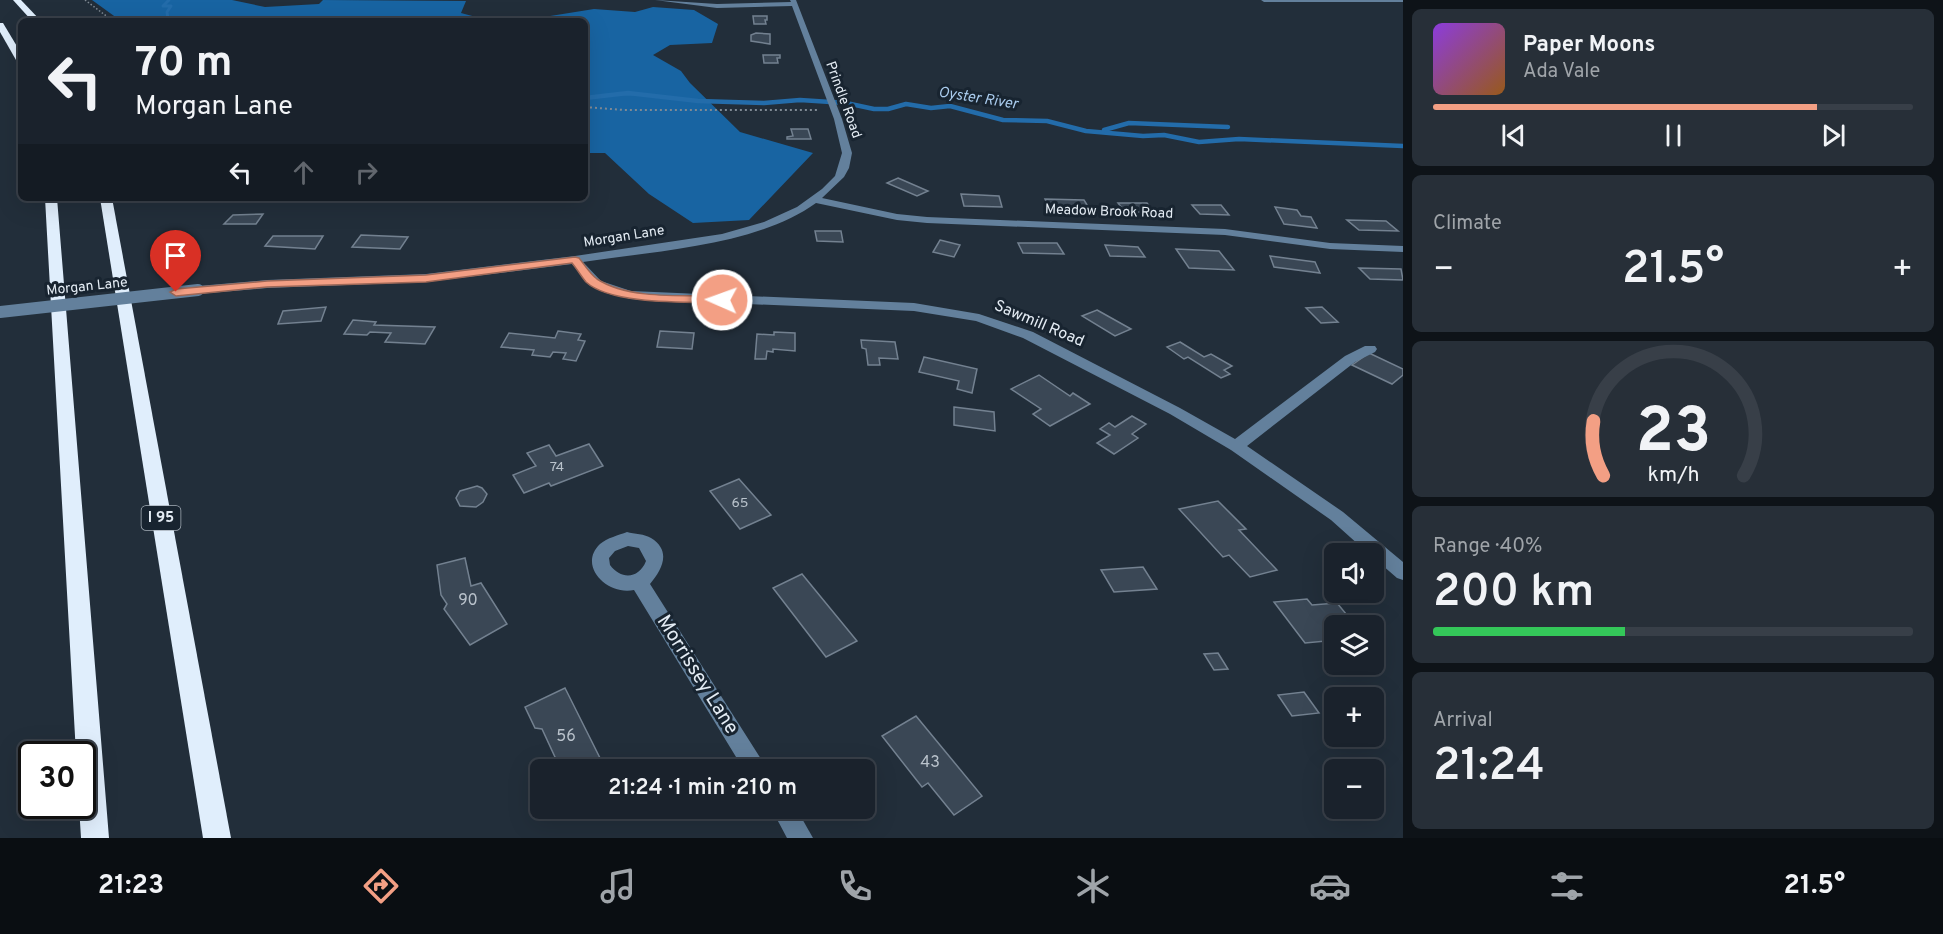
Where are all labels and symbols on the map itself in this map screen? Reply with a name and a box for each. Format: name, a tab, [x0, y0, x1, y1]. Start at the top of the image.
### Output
street label: Prindle Road	[821, 59, 865, 141]
water label: Oyster River	[937, 83, 1020, 115]
street label: Meadow Brook Road	[1045, 201, 1173, 223]
street label: Morgan Lane	[582, 222, 666, 252]
pin	[150, 230, 201, 292]
position arrow	[690, 268, 754, 332]
street label: Morgan Lane	[45, 274, 129, 300]
street label: Sawmill Road	[991, 296, 1087, 352]
house number: 74	[550, 459, 564, 476]
house number: 65	[731, 495, 749, 512]
road number: I 95	[142, 506, 180, 530]
house number: 90	[458, 591, 478, 611]
street label: Morrissey Lane	[650, 610, 744, 740]
house number: 56	[556, 727, 576, 747]
speed limit sign: 30	[18, 741, 96, 819]
house number: 43	[920, 753, 940, 773]

